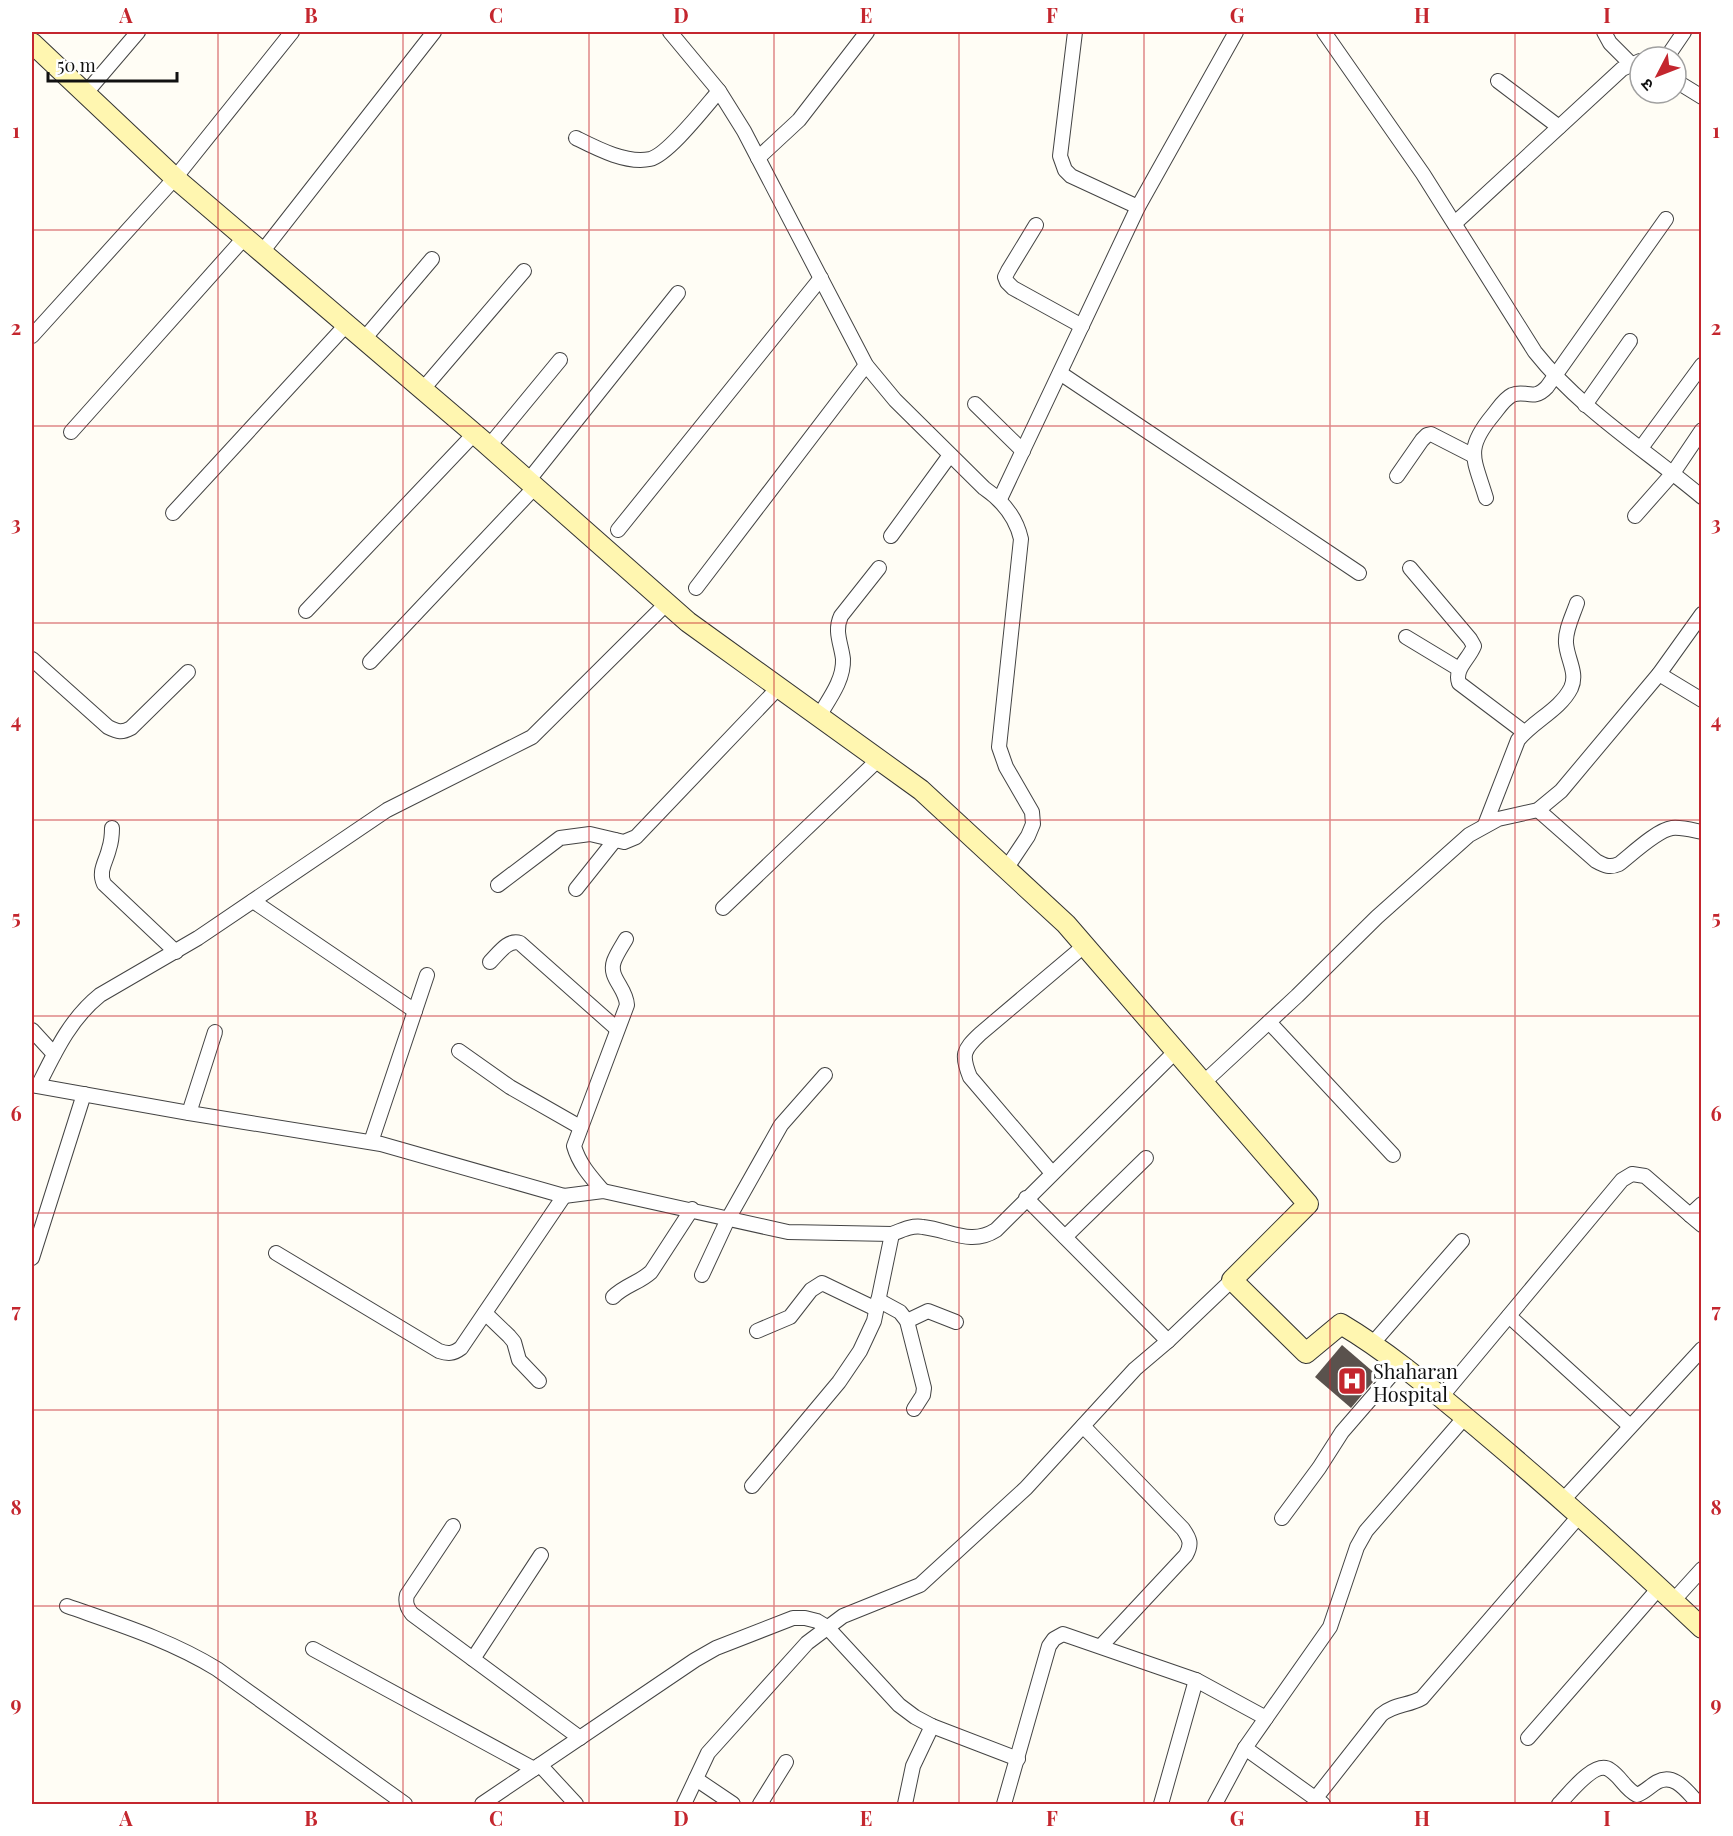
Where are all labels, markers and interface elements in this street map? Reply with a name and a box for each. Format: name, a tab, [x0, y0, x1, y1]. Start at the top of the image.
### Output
text: A	[118, 1, 133, 28]
text: B	[304, 1, 318, 28]
text: C	[489, 1, 503, 28]
text: D	[673, 1, 689, 28]
text: E	[860, 1, 872, 28]
text: F	[1046, 1, 1058, 28]
text: G	[1230, 1, 1245, 28]
text: H	[1414, 1, 1430, 28]
text: I	[1603, 1, 1611, 28]
scale bar	[48, 45, 177, 83]
north arrow	[1628, 45, 1688, 105]
text: 50 m	[57, 53, 96, 77]
text: उ	[1635, 74, 1657, 96]
text: 1	[12, 116, 20, 143]
text: 1	[1712, 116, 1720, 143]
text: 2	[11, 313, 21, 340]
text: 2	[1711, 313, 1721, 340]
text: 3	[11, 509, 21, 536]
text: 3	[1711, 509, 1721, 536]
text: 4	[11, 706, 21, 733]
text: 4	[1711, 706, 1721, 733]
text: 5	[11, 903, 21, 930]
text: 5	[1711, 903, 1721, 930]
text: 6	[10, 1099, 22, 1126]
text: 6	[1710, 1099, 1722, 1126]
text: 7	[11, 1296, 21, 1323]
text: 7	[1711, 1296, 1721, 1323]
place label: Shaharan Hospital	[1373, 1357, 1458, 1407]
hospital icon: Shaharan Hospital	[1336, 1365, 1368, 1397]
text: 8	[10, 1493, 22, 1520]
text: 8	[1710, 1493, 1722, 1520]
text: 9	[10, 1689, 22, 1716]
text: 9	[1710, 1689, 1722, 1716]
text: A	[118, 1804, 133, 1831]
text: B	[304, 1804, 318, 1831]
text: C	[489, 1804, 503, 1831]
text: D	[673, 1804, 689, 1831]
text: E	[860, 1804, 872, 1831]
text: F	[1046, 1804, 1058, 1831]
text: G	[1230, 1804, 1245, 1831]
text: H	[1414, 1804, 1430, 1831]
text: I	[1603, 1804, 1611, 1831]

